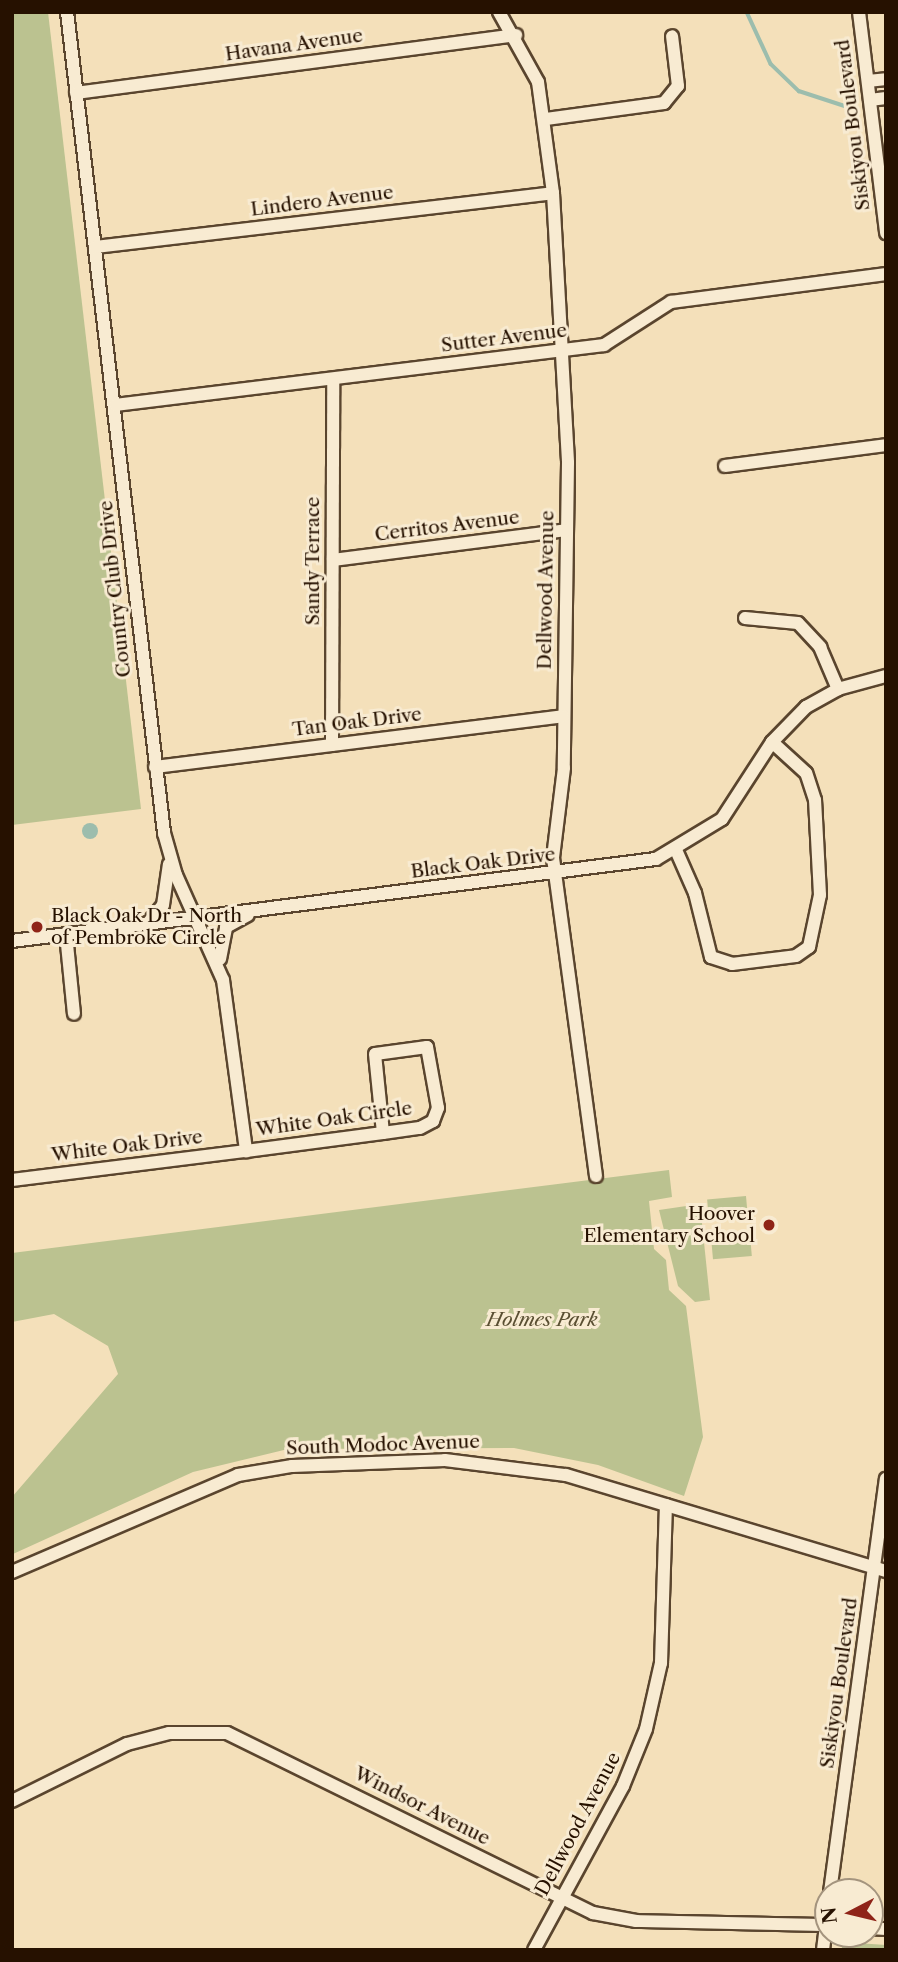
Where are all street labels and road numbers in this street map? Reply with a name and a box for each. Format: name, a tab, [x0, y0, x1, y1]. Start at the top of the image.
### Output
street label: Havana Avenue	[223, 24, 365, 66]
street label: Siskiyou Boulevard	[831, 38, 875, 212]
street label: Lindero Avenue	[249, 181, 395, 221]
street label: Sutter Avenue	[439, 319, 569, 357]
street label: Sandy Terrace	[302, 496, 324, 626]
street label: Country Club Drive	[94, 499, 136, 679]
street label: Cerritos Avenue	[373, 506, 521, 546]
street label: Dellwood Avenue	[533, 510, 559, 670]
street label: Tan Oak Drive	[291, 703, 423, 741]
street label: Black Oak Drive	[409, 843, 557, 883]
street label: White Oak Circle	[254, 1097, 414, 1141]
street label: White Oak Drive	[50, 1125, 204, 1167]
street label: South Modoc Avenue	[285, 1430, 481, 1460]
street label: Siskiyou Boulevard	[816, 1596, 862, 1770]
street label: Dellwood Avenue	[530, 1748, 626, 1900]
street label: Windsor Avenue	[350, 1762, 494, 1850]

